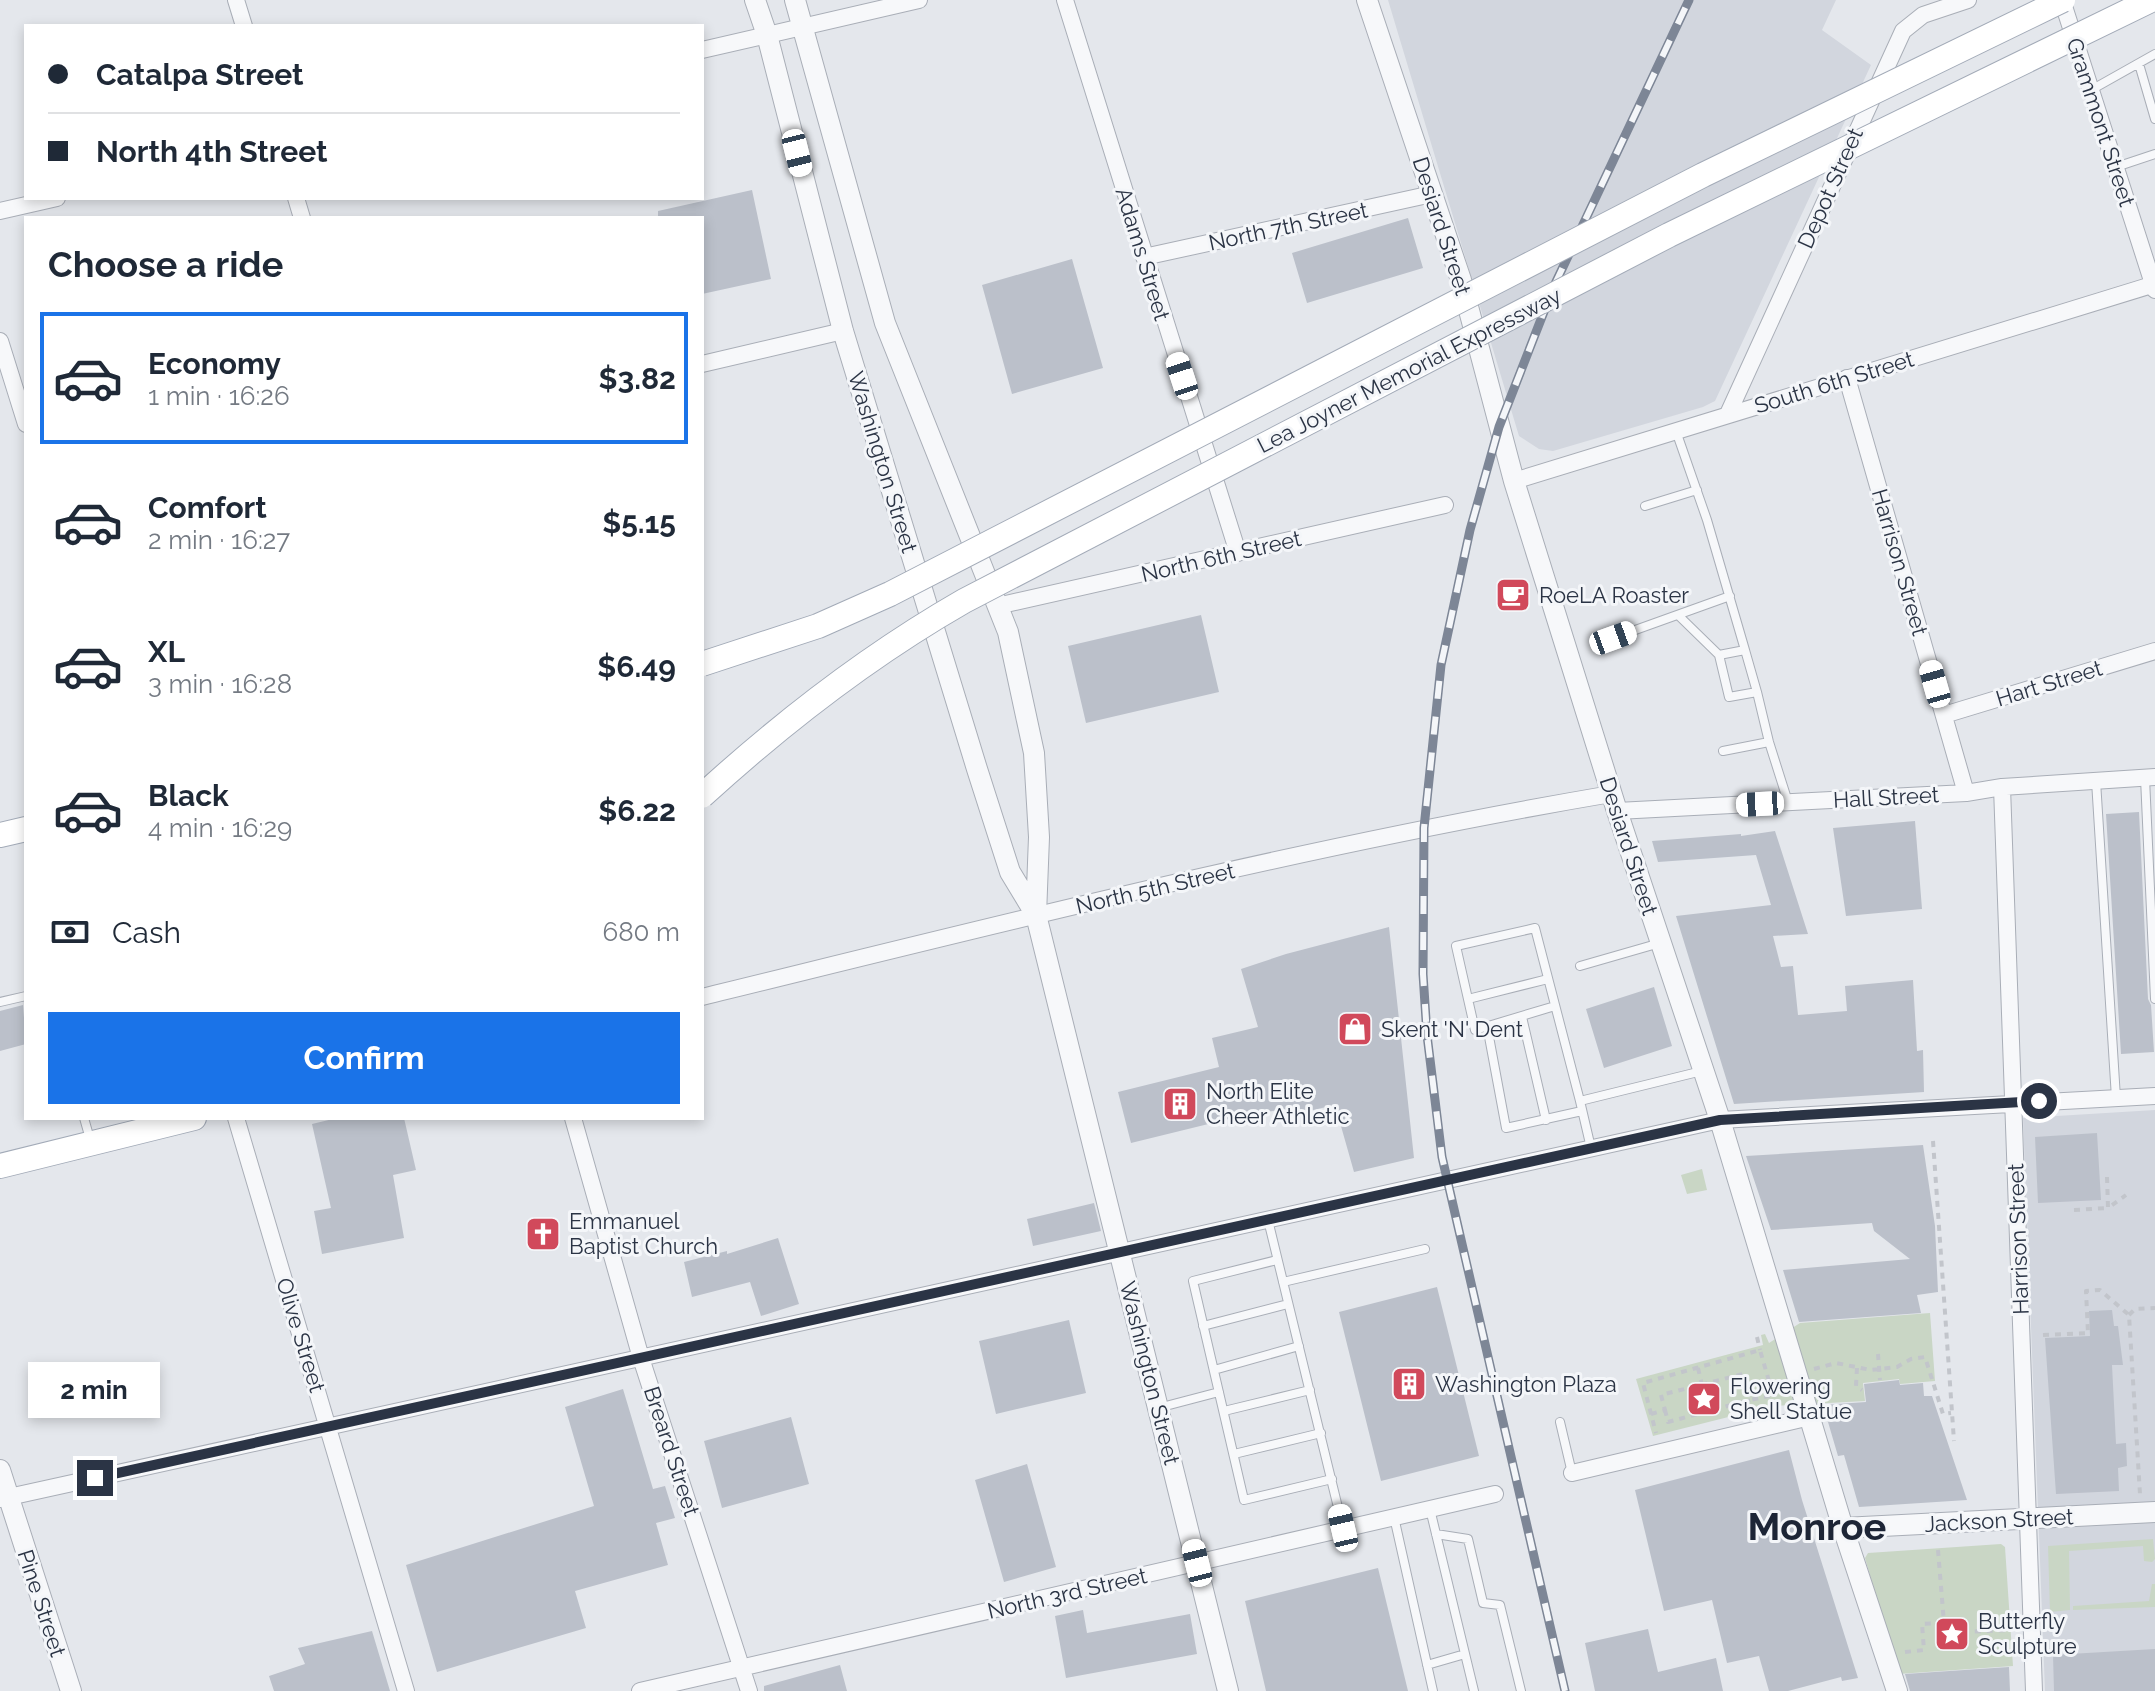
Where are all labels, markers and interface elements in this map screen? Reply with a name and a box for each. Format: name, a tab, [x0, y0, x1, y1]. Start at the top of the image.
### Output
street label: Grammont Street	[2061, 34, 2141, 210]
text: Catalpa Street	[96, 57, 304, 92]
street label: Depot Street	[1792, 123, 1868, 252]
car	[780, 127, 814, 179]
text: North 4th Street	[96, 134, 327, 169]
street label: Desiard Street	[1407, 154, 1477, 299]
street label: Adams Street	[1110, 184, 1176, 324]
street label: North 7th Street	[1206, 196, 1371, 256]
text: Choose a ride	[48, 243, 283, 285]
street label: Lea Joyner Memorial Expressway	[1253, 282, 1565, 458]
icon: car	[52, 342, 124, 414]
street label: South 6th Street	[1751, 345, 1917, 419]
text: Economy	[148, 346, 281, 381]
car	[1163, 349, 1201, 403]
text: $3.82	[599, 361, 676, 396]
street label: Washington Street	[843, 368, 923, 556]
text: 1 min · 16:26	[148, 381, 290, 411]
icon: car	[52, 486, 124, 558]
street label: Harrison Street	[1867, 486, 1934, 639]
text: Comfort	[148, 490, 267, 525]
text: $5.15	[602, 505, 676, 540]
text: 2 min · 16:27	[148, 525, 290, 555]
street label: North 6th Street	[1138, 525, 1304, 587]
cafe icon: RoeLA Roaster	[1494, 576, 1532, 614]
place label: RoeLA Roaster	[1539, 582, 1689, 608]
car	[1586, 619, 1640, 657]
icon: car	[52, 630, 124, 702]
text: XL	[148, 634, 185, 669]
text: $6.49	[597, 649, 676, 684]
street label: Hart Street	[1993, 654, 2106, 711]
car	[1917, 658, 1953, 710]
text: 3 min · 16:28	[148, 669, 292, 699]
icon: car	[52, 774, 124, 846]
street label: Desiard Street	[1594, 774, 1664, 919]
text: Black	[148, 778, 229, 813]
street label: Hall Street	[1832, 781, 1940, 813]
car	[1735, 791, 1785, 817]
text: $6.22	[598, 793, 676, 828]
text: 4 min · 16:29	[148, 813, 292, 843]
street label: North 5th Street	[1073, 857, 1238, 919]
icon: cash	[48, 910, 92, 954]
text: Cash	[112, 915, 181, 950]
text: 680 m	[602, 917, 680, 947]
shop icon: Skent 'N' Dent	[1336, 1010, 1374, 1048]
button: Confirm	[48, 1012, 680, 1104]
place label: Skent 'N' Dent	[1381, 1016, 1524, 1042]
place label: North Elite Cheer Athletic	[1206, 1078, 1350, 1129]
route start	[2021, 1083, 2057, 1119]
building icon: North Elite Cheer Athletic	[1161, 1085, 1199, 1123]
street label: Harrison Street	[2002, 1162, 2034, 1315]
place label: Emmanuel Baptist Church	[569, 1208, 718, 1259]
church icon: Emmanuel Baptist Church	[524, 1215, 562, 1253]
street label: Olive Street	[271, 1275, 331, 1396]
street label: Washington Street	[1115, 1279, 1186, 1468]
callout: 2 min	[29, 1362, 161, 1418]
building icon: Washington Plaza	[1390, 1365, 1428, 1403]
place label: Washington Plaza	[1435, 1371, 1617, 1397]
place label: Flowering Shell Statue	[1730, 1373, 1852, 1424]
text: 2 min	[60, 1375, 128, 1405]
place icon: Flowering Shell Statue	[1685, 1380, 1723, 1418]
street label: Breard Street	[639, 1383, 705, 1520]
route end	[77, 1460, 113, 1496]
car	[1326, 1502, 1360, 1554]
street label: Jackson Street	[1924, 1503, 2075, 1537]
district label: Monroe	[1748, 1504, 1886, 1549]
car	[1180, 1537, 1214, 1589]
street label: Pine Street	[13, 1546, 72, 1660]
street label: North 3rd Street	[985, 1562, 1150, 1624]
place label: Butterfly Sculpture	[1978, 1608, 2077, 1659]
place icon: Butterfly Sculpture	[1933, 1615, 1971, 1653]

